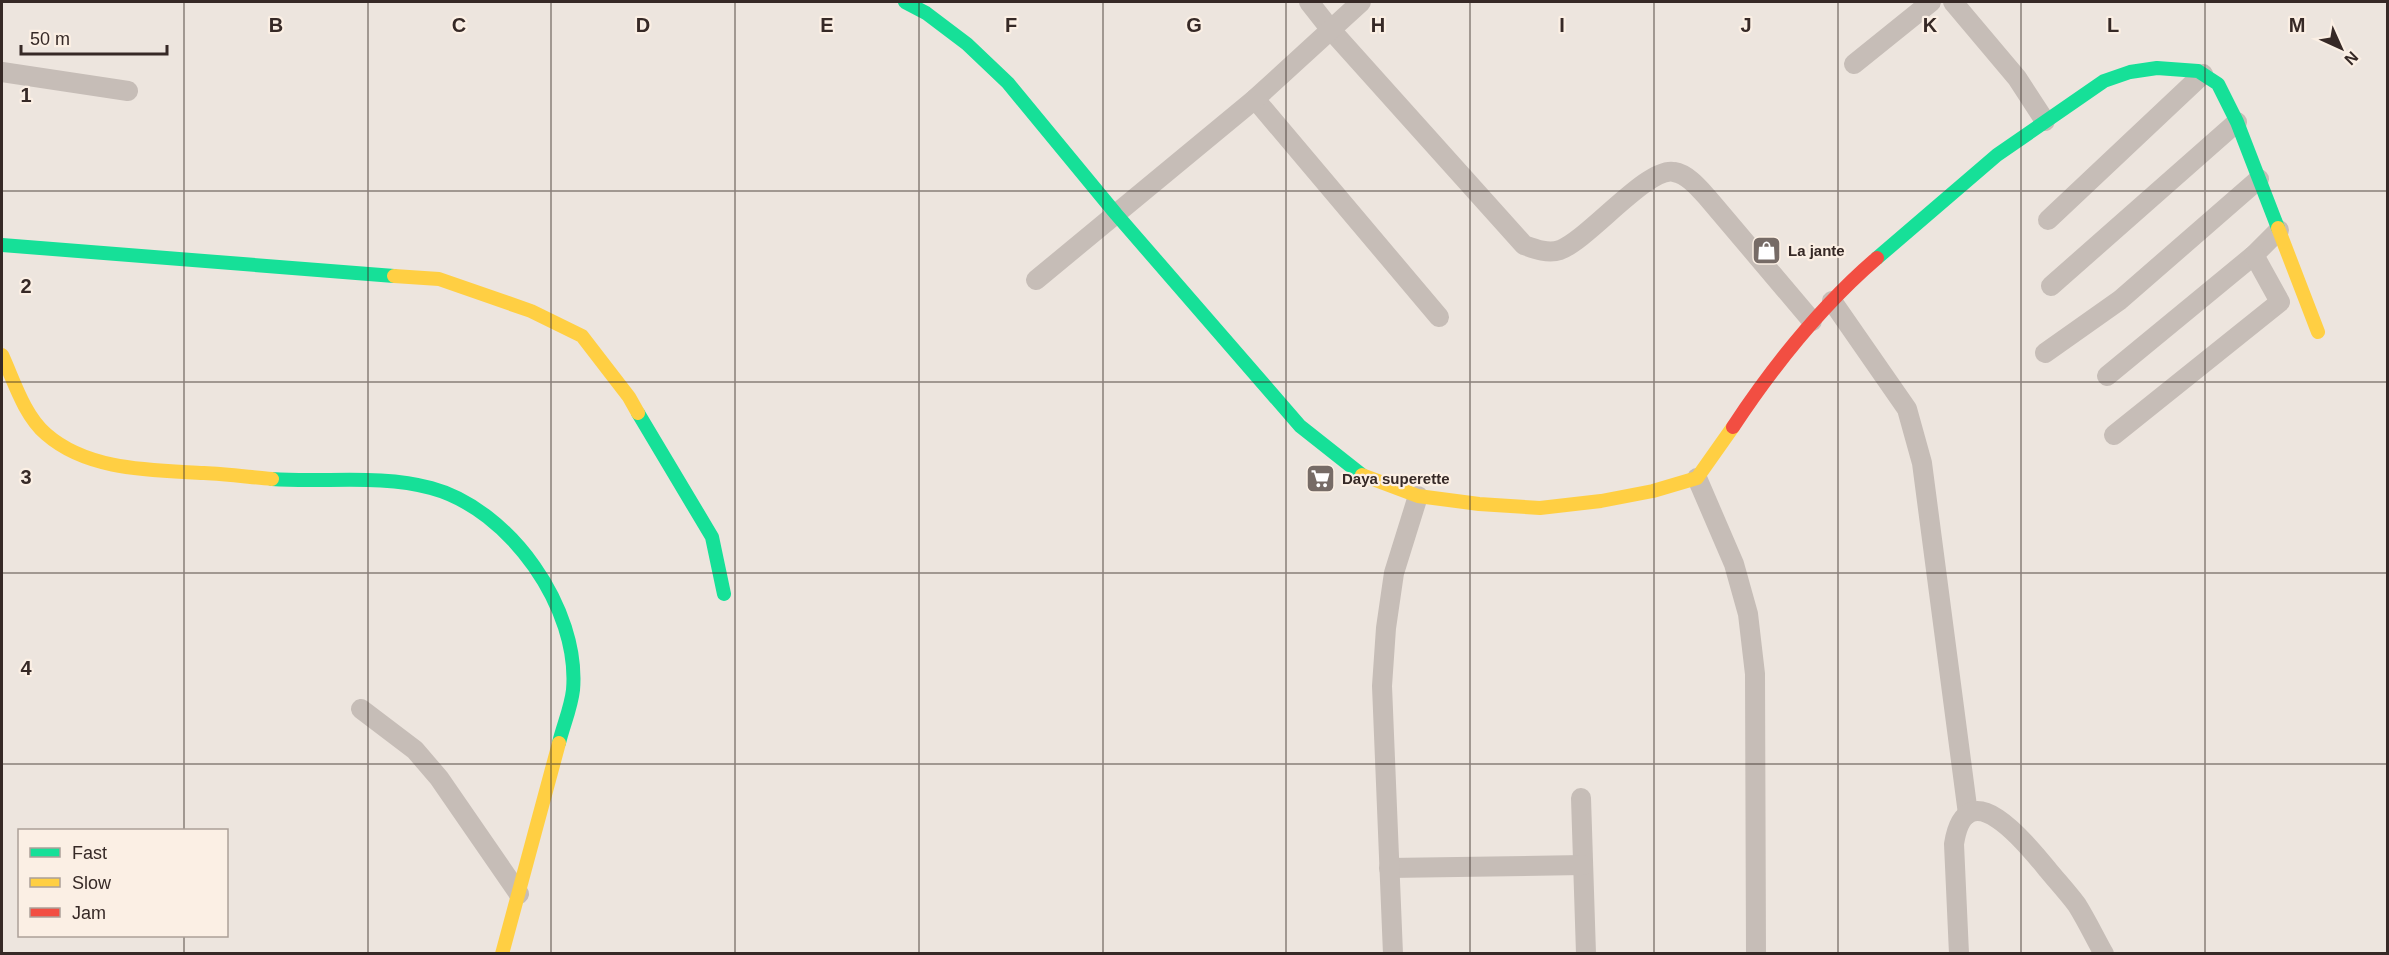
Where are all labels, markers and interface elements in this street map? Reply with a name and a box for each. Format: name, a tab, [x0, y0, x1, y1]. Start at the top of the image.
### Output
text: B	[269, 14, 283, 36]
text: C	[452, 14, 466, 36]
text: D	[636, 14, 650, 36]
text: E	[820, 14, 834, 36]
text: F	[1005, 14, 1017, 36]
text: G	[1186, 14, 1202, 36]
text: H	[1371, 14, 1385, 36]
text: I	[1559, 14, 1565, 36]
text: J	[1740, 14, 1752, 36]
text: K	[1923, 14, 1938, 36]
text: L	[2107, 14, 2119, 36]
text: M	[2289, 14, 2305, 36]
scale bar	[21, 18, 166, 56]
north arrow	[2311, 18, 2371, 78]
text: 50 m	[30, 29, 70, 49]
text: N	[2341, 48, 2361, 68]
text: 1	[20, 84, 32, 106]
shop icon: La jante	[1751, 234, 1783, 266]
place label: La jante	[1788, 242, 1845, 259]
text: 2	[20, 275, 32, 297]
supermarket icon: Daya superette	[1305, 462, 1337, 494]
text: 3	[20, 466, 32, 488]
place label: Daya superette	[1342, 470, 1450, 487]
text: 4	[20, 657, 32, 679]
legend	[18, 829, 228, 937]
text: Fast	[72, 843, 107, 863]
text: Slow	[72, 873, 112, 893]
text: Jam	[72, 903, 106, 923]

